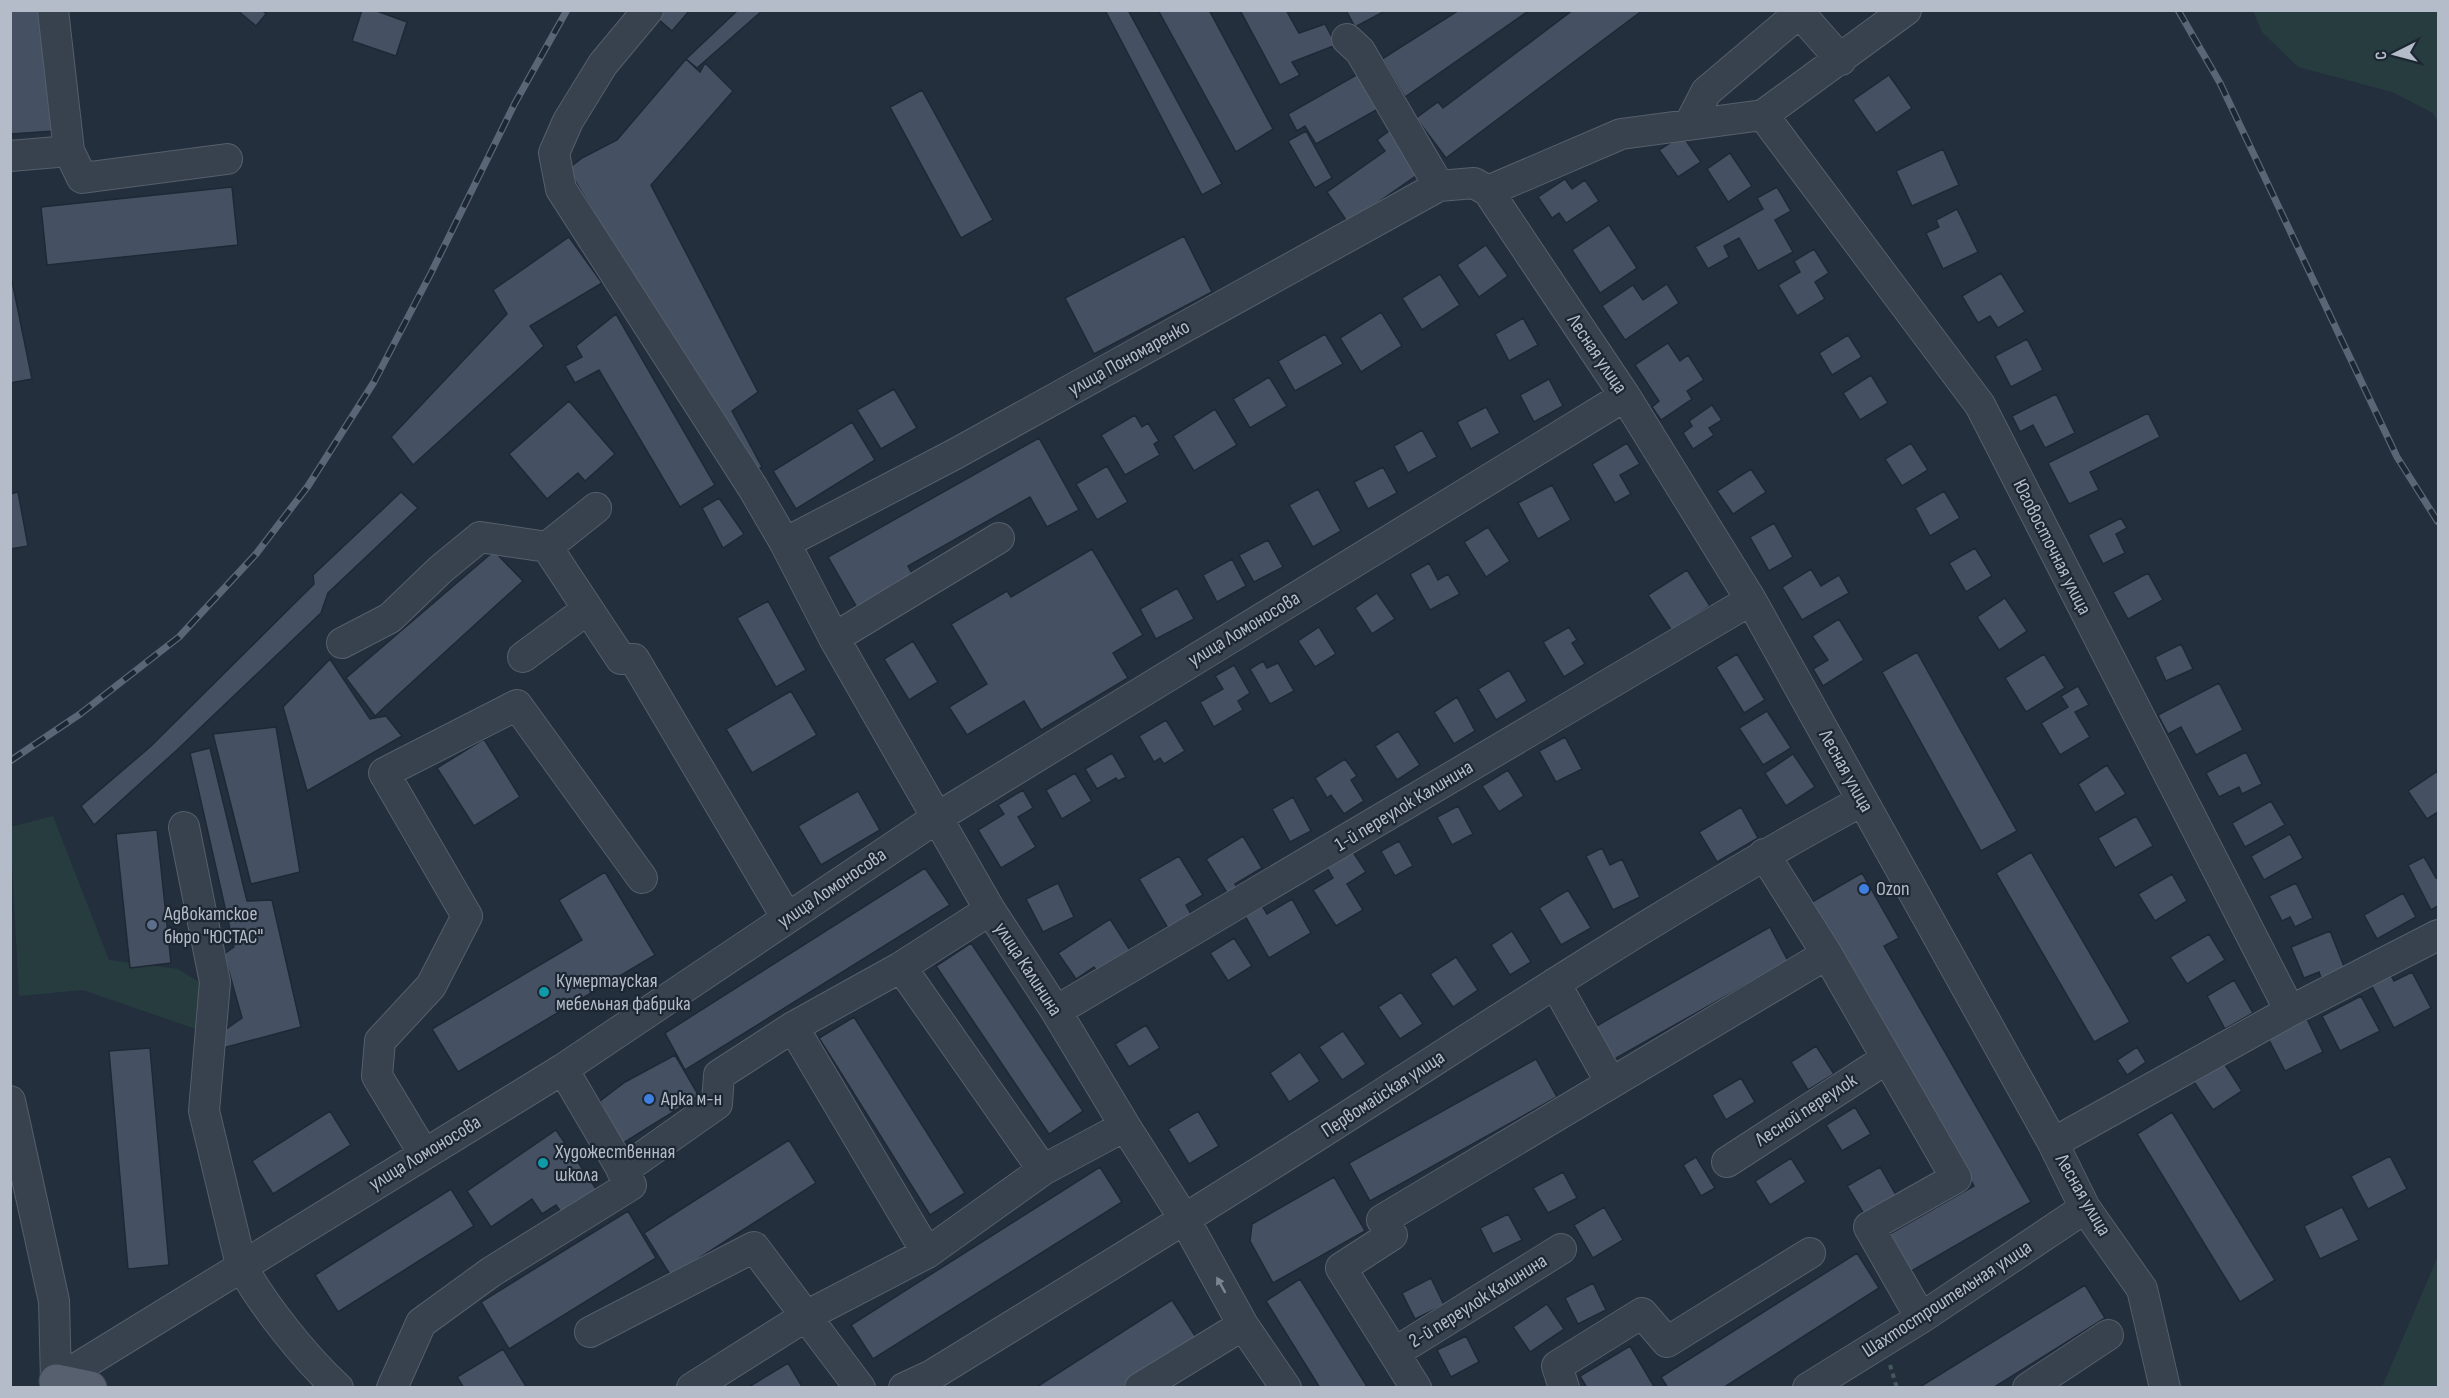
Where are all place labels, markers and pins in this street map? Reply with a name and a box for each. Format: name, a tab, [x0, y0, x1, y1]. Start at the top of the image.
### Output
place label: Ozon	[1876, 877, 1910, 901]
marker: Ozon	[1857, 882, 1871, 896]
place label: Адвокатское бюро "ЮСТАС"	[163, 902, 263, 949]
marker: Адвокатское бюро "ЮСТАС"	[145, 918, 159, 932]
place label: Кумертауская мебельная фабрика	[556, 969, 691, 1016]
marker: Кумертауская мебельная фабрика	[537, 985, 551, 999]
place label: Арка м-н	[660, 1087, 722, 1111]
marker: Арка м-н	[642, 1092, 656, 1106]
place label: Художественная школа	[554, 1140, 675, 1187]
marker: Художественная школа	[536, 1156, 550, 1170]

